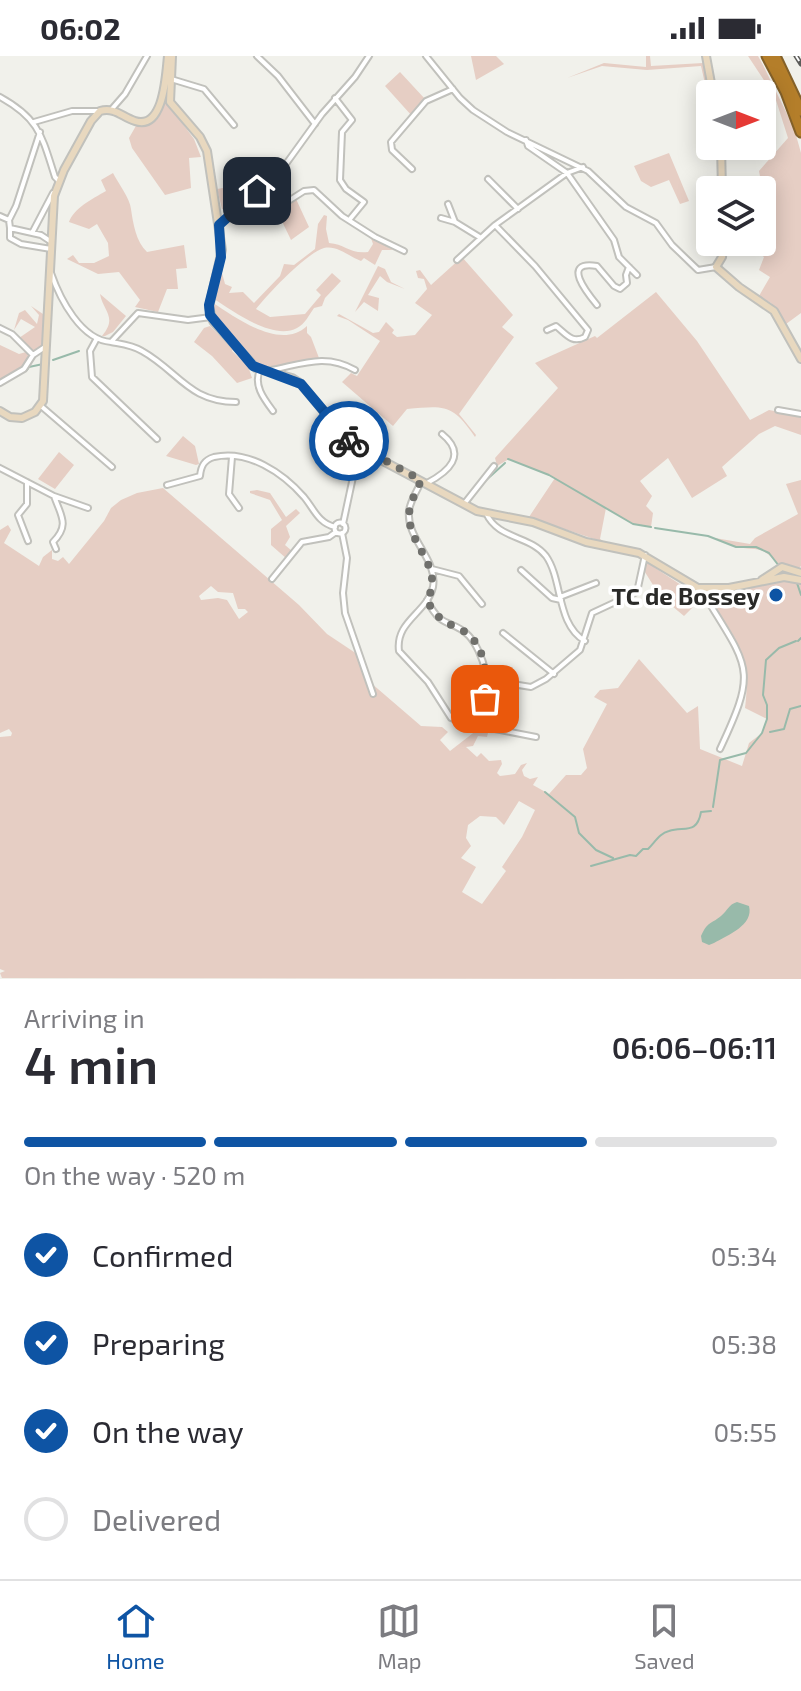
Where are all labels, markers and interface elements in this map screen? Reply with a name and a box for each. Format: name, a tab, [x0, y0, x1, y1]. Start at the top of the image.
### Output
text: 06:02	[40, 10, 121, 46]
north arrow	[696, 80, 776, 160]
map controls	[696, 80, 776, 256]
pin	[223, 157, 291, 225]
icon: home	[235, 169, 279, 213]
button: layers	[696, 176, 776, 256]
courier	[309, 401, 389, 481]
icon: bike	[327, 419, 371, 463]
place label: TC de Bossey	[611, 581, 760, 610]
marker: TC de Bossey	[767, 586, 785, 604]
pin	[451, 665, 519, 733]
icon: bag	[463, 677, 507, 721]
text: Arriving in	[24, 1002, 145, 1033]
text: 06:06–06:11	[612, 1029, 777, 1065]
text: 4 min	[24, 1032, 158, 1094]
text: On the way · 520 m	[24, 1159, 245, 1190]
icon: check	[24, 1233, 68, 1277]
text: Confirmed	[92, 1237, 233, 1273]
text: 05:34	[711, 1240, 777, 1271]
icon: check	[24, 1321, 68, 1365]
text: Preparing	[92, 1325, 225, 1361]
text: 05:38	[711, 1328, 777, 1359]
icon: check	[24, 1409, 68, 1453]
text: On the way	[92, 1413, 244, 1449]
text: 05:55	[713, 1416, 777, 1447]
text: Delivered	[92, 1501, 221, 1537]
tab: Home	[106, 1599, 165, 1673]
tab: Map	[377, 1599, 422, 1673]
tab: Saved	[634, 1599, 695, 1673]

